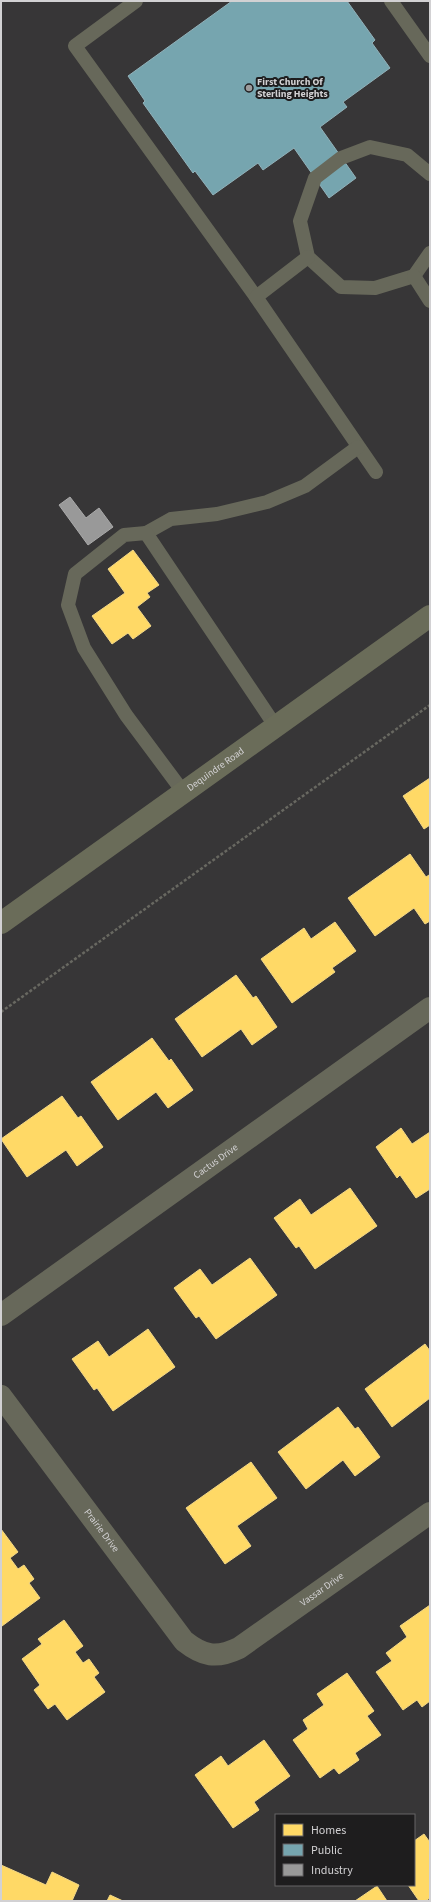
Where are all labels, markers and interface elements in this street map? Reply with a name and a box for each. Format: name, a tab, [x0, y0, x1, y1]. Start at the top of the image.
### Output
place label: First Church Of Sterling Heights	[257, 75, 328, 101]
marker: First Church Of Sterling Heights	[244, 83, 254, 93]
street label: Dequindre Road	[184, 744, 247, 795]
street label: Cactus Drive	[190, 1141, 241, 1182]
street label: Prairie Drive	[81, 1506, 122, 1555]
street label: Vassar Drive	[297, 1569, 347, 1610]
legend	[275, 1814, 415, 1886]
text: Homes	[311, 1822, 346, 1839]
text: Public	[311, 1842, 343, 1859]
text: Industry	[311, 1862, 353, 1879]

